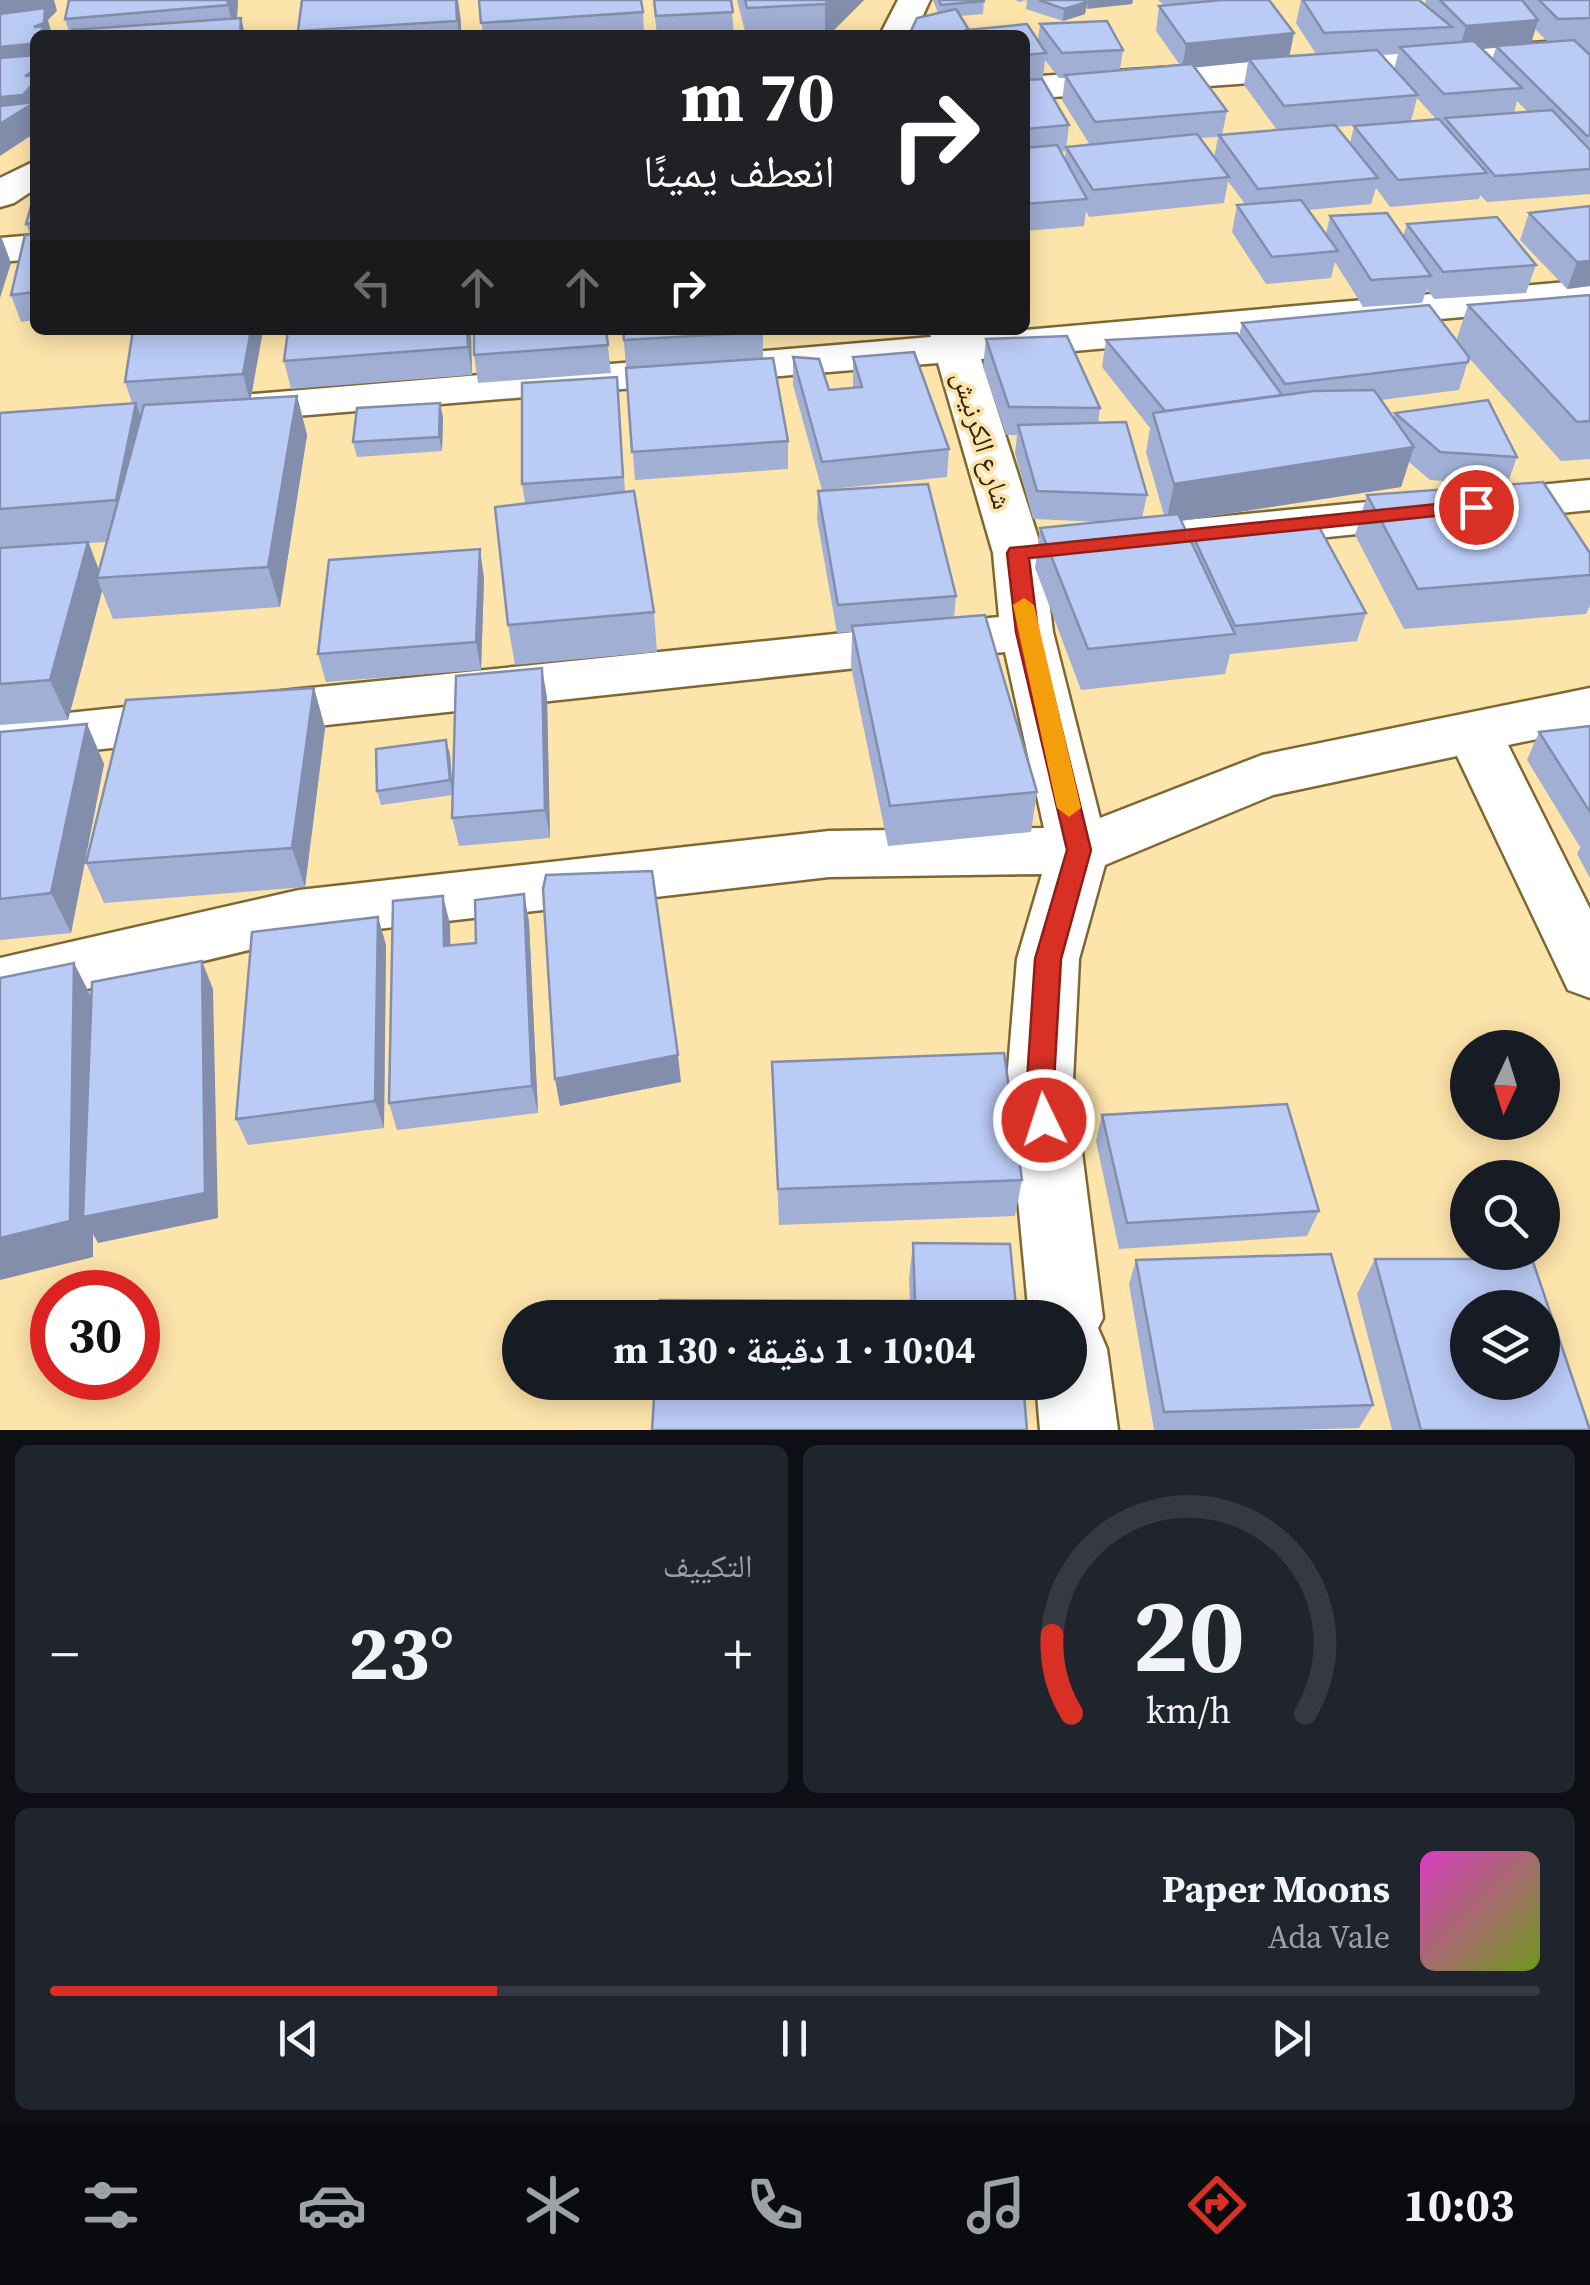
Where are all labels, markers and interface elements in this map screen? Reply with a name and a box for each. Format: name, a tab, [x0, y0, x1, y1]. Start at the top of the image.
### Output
text: 70 m	[681, 48, 835, 144]
icon: right	[870, 70, 1000, 200]
text: انعطف يمينًا	[643, 140, 835, 202]
icon: left	[345, 260, 400, 315]
icon: ahead	[450, 260, 505, 315]
icon: ahead	[555, 260, 610, 315]
icon: right	[660, 260, 715, 315]
street label: شارع الكرنيش	[944, 366, 1022, 514]
pin	[1434, 465, 1519, 550]
icon: arrive	[1449, 480, 1504, 535]
north arrow	[1450, 1030, 1560, 1140]
map controls	[1450, 1030, 1560, 1400]
position arrow	[992, 1068, 1096, 1172]
button: search	[1450, 1160, 1560, 1270]
speed limit sign: 30	[30, 1270, 160, 1400]
button: layers	[1450, 1290, 1560, 1400]
text: 10:04 · 1 دقيقة · 130 m	[613, 1324, 976, 1376]
text: التكييف	[663, 1544, 753, 1588]
text: 20	[1132, 1563, 1245, 1706]
text: 23°	[348, 1601, 454, 1704]
text: −	[50, 1616, 79, 1691]
text: +	[723, 1616, 753, 1691]
text: km/h	[1146, 1686, 1231, 1735]
text: Paper Moons	[1162, 1863, 1390, 1915]
text: Ada Vale	[1268, 1915, 1390, 1959]
icon: previous	[271, 2011, 326, 2066]
icon: pause	[767, 2011, 822, 2066]
icon: next	[1264, 2011, 1319, 2066]
icon: filters	[76, 2170, 146, 2240]
icon: car	[297, 2170, 367, 2240]
icon: climate	[518, 2170, 588, 2240]
icon: phone	[740, 2170, 810, 2240]
icon: music	[961, 2170, 1031, 2240]
icon: directions	[1182, 2170, 1252, 2240]
text: 10:03	[1403, 2174, 1514, 2236]

